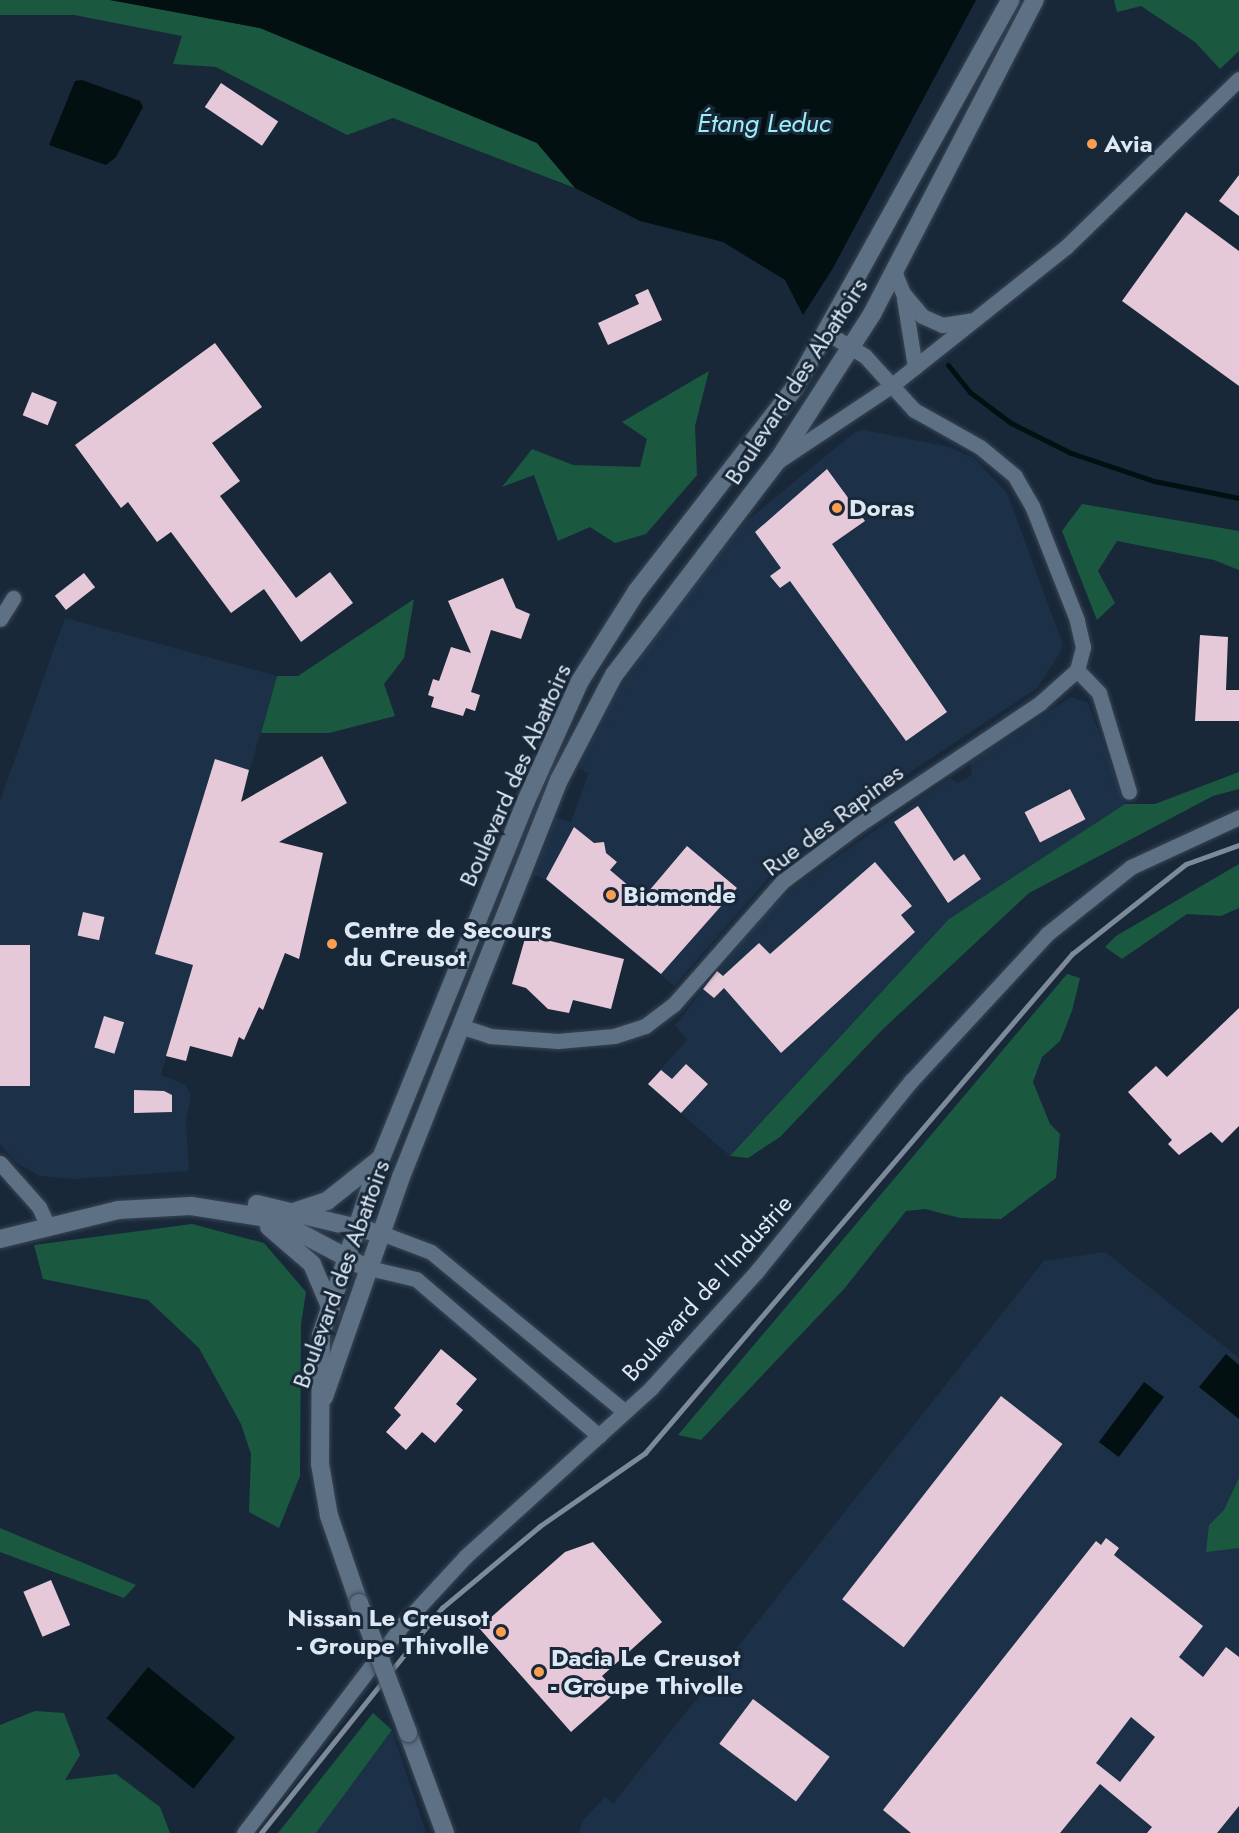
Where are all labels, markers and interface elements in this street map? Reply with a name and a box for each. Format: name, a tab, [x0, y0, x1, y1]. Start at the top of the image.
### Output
water label: Étang Leduc	[697, 108, 831, 140]
place label: Avia	[1104, 130, 1153, 158]
marker: Avia	[1085, 137, 1099, 151]
street label: Boulevard des Abattoirs	[718, 272, 874, 490]
place label: Doras	[849, 494, 914, 522]
marker: Doras	[830, 501, 844, 515]
street label: Boulevard des Abattoirs	[453, 659, 577, 891]
street label: Rue des Rapines	[757, 758, 909, 882]
place label: Biomonde	[623, 881, 736, 909]
marker: Biomonde	[604, 888, 618, 902]
place label: Centre de Secours du Creusot	[344, 916, 552, 972]
marker: Centre de Secours du Creusot	[325, 937, 339, 951]
street label: Boulevard des Abattoirs	[286, 1156, 396, 1392]
street label: Boulevard de l'Industrie	[616, 1189, 798, 1387]
place label: Nissan Le Creusot - Groupe Thivolle	[287, 1604, 489, 1660]
marker: Nissan Le Creusot - Groupe Thivolle	[494, 1625, 508, 1639]
place label: Dacia Le Creusot - Groupe Thivolle	[551, 1644, 743, 1700]
marker: Dacia Le Creusot - Groupe Thivolle	[532, 1665, 546, 1679]

